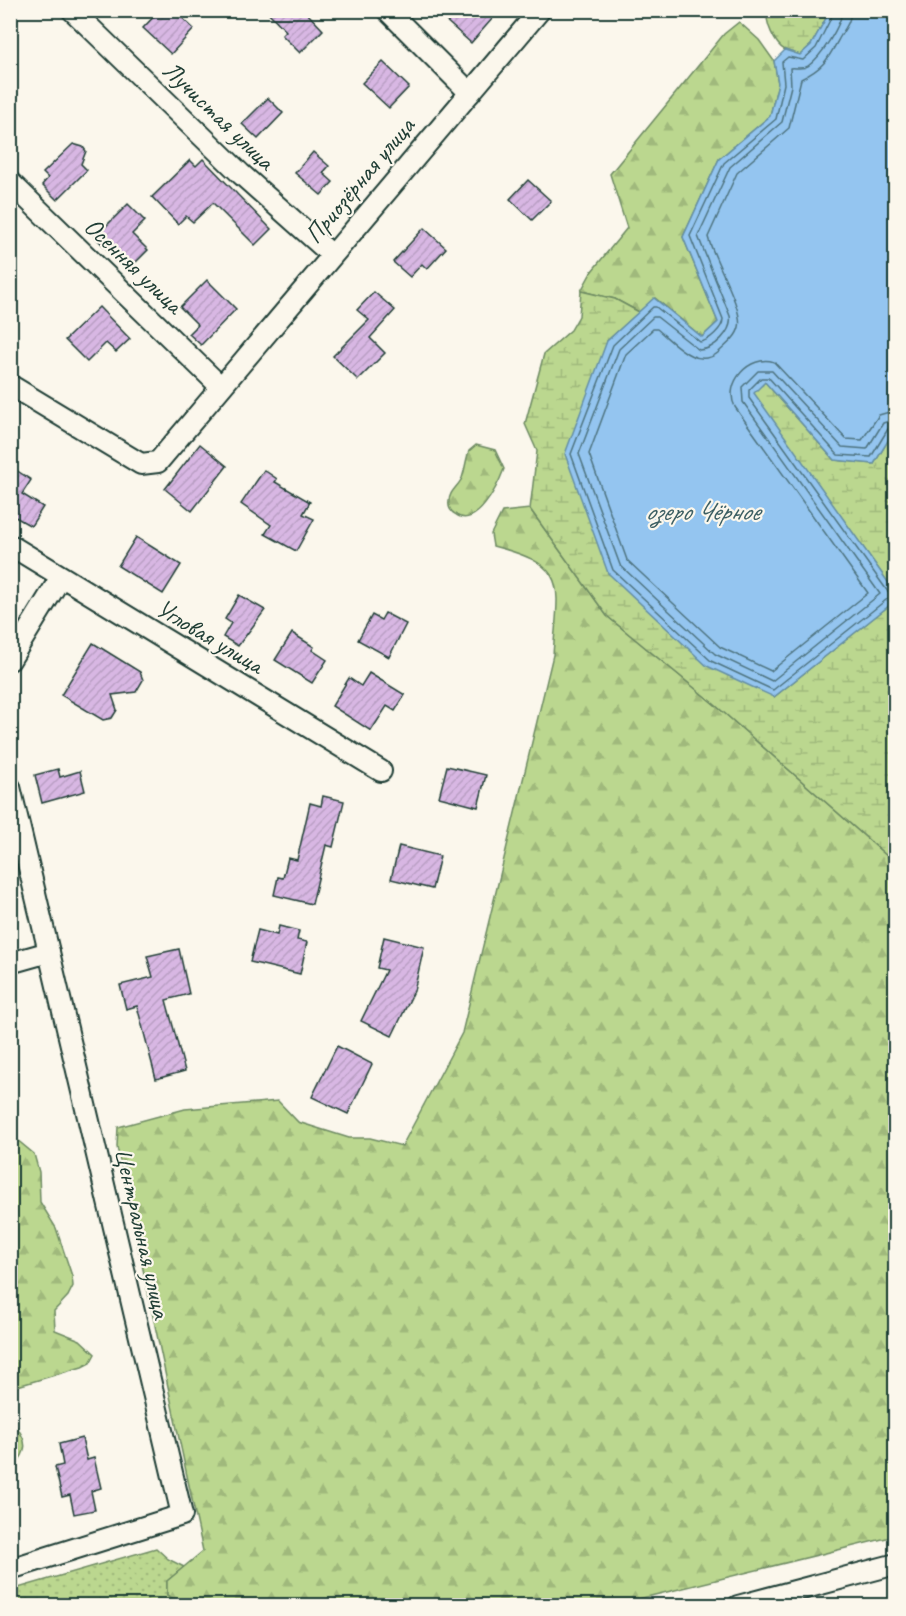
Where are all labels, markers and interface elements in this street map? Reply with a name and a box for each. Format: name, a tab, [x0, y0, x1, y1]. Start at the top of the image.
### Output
street label: Лучистая улица	[156, 54, 283, 178]
street label: Приозёрная улица	[297, 109, 423, 250]
street label: Осенняя улица	[77, 210, 192, 322]
water label: озеро Чёрное	[645, 494, 763, 529]
street label: Угловая улица	[150, 592, 271, 683]
street label: Центральная улица	[107, 1145, 179, 1323]

